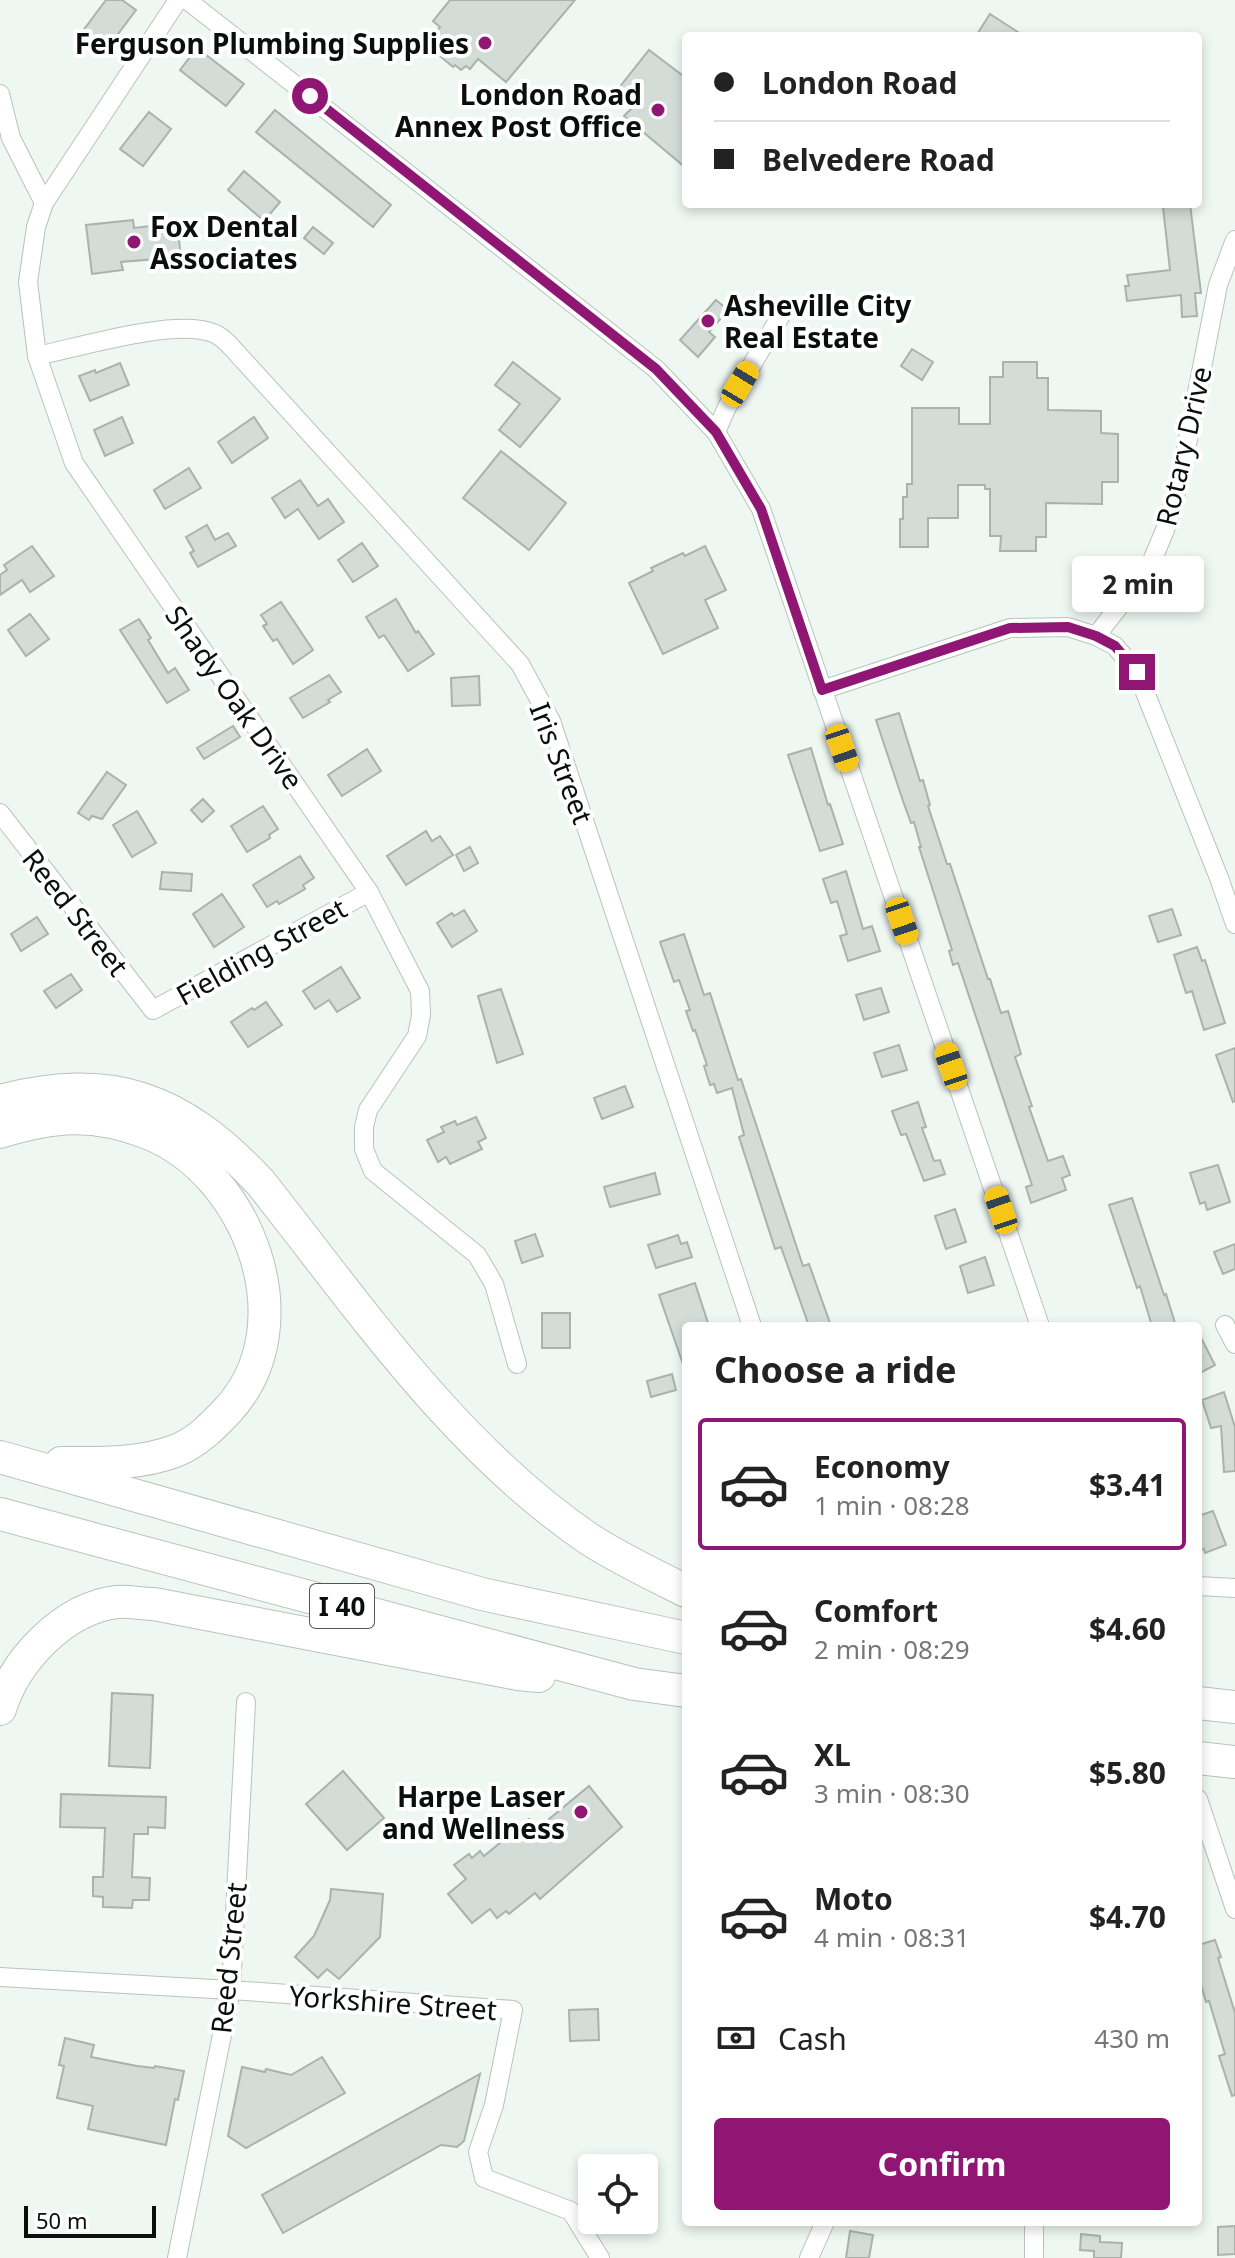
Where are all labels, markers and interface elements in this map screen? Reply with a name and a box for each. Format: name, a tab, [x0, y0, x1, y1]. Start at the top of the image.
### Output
place label: Ferguson Plumbing Supplies	[75, 24, 469, 62]
marker: Ferguson Plumbing Supplies	[476, 34, 494, 52]
text: London Road	[762, 62, 957, 103]
place label: London Road Annex Post Office	[395, 75, 642, 145]
route start	[292, 78, 328, 114]
marker: London Road Annex Post Office	[649, 101, 667, 119]
text: Belvedere Road	[762, 139, 995, 180]
place label: Fox Dental Associates	[150, 207, 298, 277]
marker: Fox Dental Associates	[125, 233, 143, 251]
place label: Asheville City Real Estate	[724, 286, 911, 356]
marker: Asheville City Real Estate	[699, 312, 717, 330]
car	[717, 357, 763, 411]
street label: Rotary Drive	[1146, 363, 1220, 529]
callout: 2 min	[1071, 556, 1203, 612]
text: 2 min	[1102, 566, 1174, 602]
street label: Shady Oak Drive	[157, 598, 313, 796]
route end	[1119, 654, 1155, 690]
street label: Iris Street	[521, 697, 603, 829]
car	[823, 721, 861, 775]
street label: Reed Street	[14, 841, 138, 983]
street label: Fielding Street	[169, 889, 353, 1013]
car	[883, 894, 921, 948]
car	[932, 1039, 970, 1093]
car	[982, 1183, 1020, 1237]
text: Choose a ride	[714, 1345, 956, 1394]
text: Economy	[814, 1446, 950, 1487]
icon: car	[718, 1448, 790, 1520]
text: $3.41	[1089, 1464, 1166, 1505]
text: 1 min · 08:28	[814, 1487, 970, 1523]
road number: I 40	[310, 1584, 374, 1628]
text: Comfort	[814, 1590, 938, 1631]
icon: car	[718, 1592, 790, 1664]
text: $4.60	[1089, 1608, 1166, 1649]
text: 2 min · 08:29	[814, 1631, 970, 1667]
text: XL	[814, 1734, 851, 1775]
icon: car	[718, 1736, 790, 1808]
text: $5.80	[1089, 1752, 1166, 1793]
text: 3 min · 08:30	[814, 1775, 970, 1811]
place label: Harpe Laser and Wellness	[382, 1777, 565, 1847]
marker: Harpe Laser and Wellness	[572, 1803, 590, 1821]
text: Moto	[814, 1878, 893, 1919]
icon: car	[718, 1880, 790, 1952]
street label: Reed Street	[201, 1881, 255, 2035]
text: $4.70	[1089, 1896, 1166, 1937]
text: 4 min · 08:31	[814, 1919, 970, 1955]
street label: Yorkshire Street	[288, 1976, 498, 2028]
icon: cash	[714, 2016, 758, 2060]
text: Cash	[778, 2018, 847, 2059]
text: 430 m	[1094, 2020, 1170, 2056]
button: Confirm	[714, 2118, 1170, 2210]
map controls	[578, 2154, 658, 2234]
button: locate	[578, 2154, 658, 2234]
scale bar	[24, 2202, 156, 2238]
text: 50 m	[36, 2205, 87, 2235]

